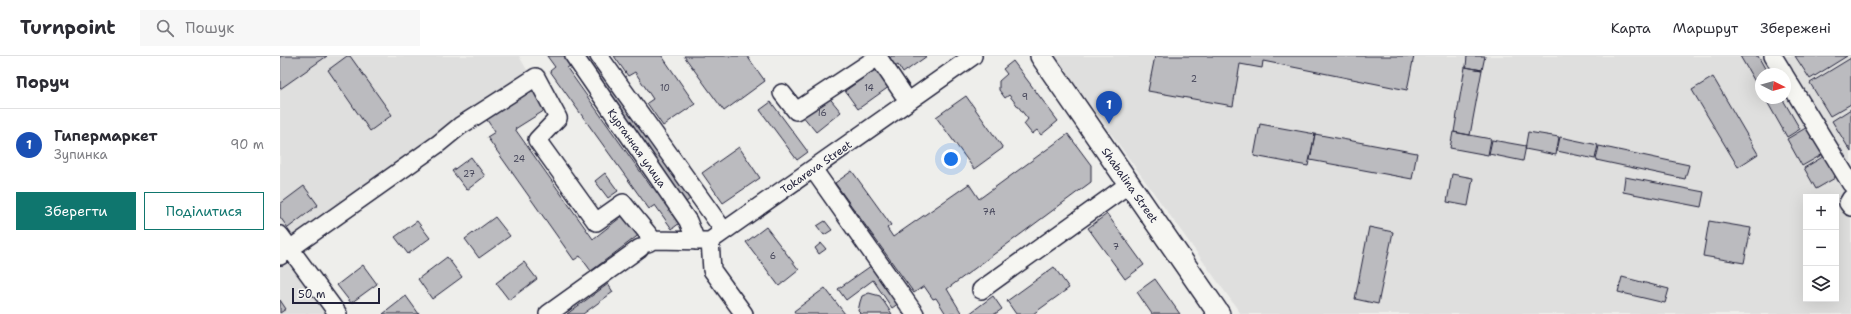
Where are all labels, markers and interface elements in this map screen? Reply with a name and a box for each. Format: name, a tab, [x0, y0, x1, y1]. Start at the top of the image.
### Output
search box	[140, 10, 420, 46]
text: Turnpoint	[20, 15, 116, 40]
icon: search	[154, 17, 176, 39]
text: Пошук	[186, 18, 234, 38]
text: Карта	[1611, 19, 1651, 37]
text: Маршрут	[1673, 19, 1738, 37]
text: Збережені	[1760, 19, 1831, 37]
north arrow	[1755, 68, 1791, 104]
text: Поруч	[16, 71, 69, 93]
house number: 2	[1191, 73, 1197, 85]
house number: 10	[660, 82, 670, 94]
house number: 14	[864, 82, 874, 94]
house number: 9	[1022, 91, 1028, 103]
pin: 1	[1096, 91, 1122, 124]
street label: Курганная улица	[604, 106, 669, 191]
house number: 16	[817, 107, 827, 119]
text: Гипермаркет	[54, 126, 158, 146]
text: 1	[26, 136, 32, 153]
text: 90 m	[230, 136, 264, 153]
street label: Tokareva Street	[778, 137, 855, 198]
street label: Shabalina Street	[1098, 145, 1161, 226]
text: Зупинка	[54, 146, 108, 163]
your location	[941, 149, 961, 169]
house number: 24	[513, 153, 525, 165]
house number: 27	[463, 168, 475, 180]
button: Зберегти	[16, 192, 136, 230]
button: Поділитися	[144, 192, 264, 230]
map controls	[1803, 194, 1839, 302]
button: +	[1803, 194, 1839, 230]
house number: 7А	[983, 206, 996, 218]
button: −	[1803, 230, 1839, 266]
house number: 7	[1113, 241, 1119, 253]
house number: 6	[770, 250, 776, 262]
button: layers	[1803, 266, 1839, 302]
scale bar	[292, 286, 380, 305]
text: 50 m	[298, 287, 326, 302]

